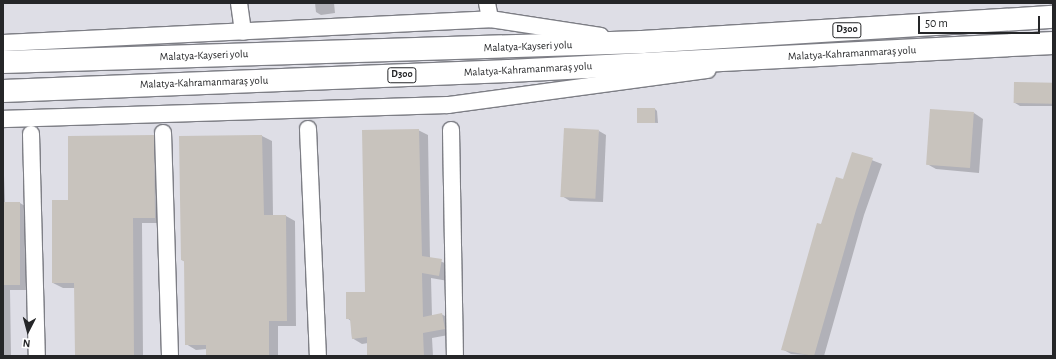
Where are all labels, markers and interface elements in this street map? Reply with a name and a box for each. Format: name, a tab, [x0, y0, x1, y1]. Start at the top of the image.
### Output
scale bar	[920, 8, 1042, 34]
text: 50 m	[925, 17, 948, 29]
road number: D300	[832, 22, 862, 38]
street label: Malatya-Kayseri yolu	[483, 39, 573, 55]
street label: Malatya-Kahramanmaraş yolu	[788, 44, 916, 64]
street label: Malatya-Kayseri yolu	[159, 48, 249, 64]
street label: Malatya-Kahramanmaraş yolu	[464, 60, 592, 80]
road number: D300	[387, 67, 417, 83]
street label: Malatya-Kahramanmaraş yolu	[140, 74, 268, 92]
north arrow	[8, 311, 48, 351]
text: N	[22, 338, 31, 349]

